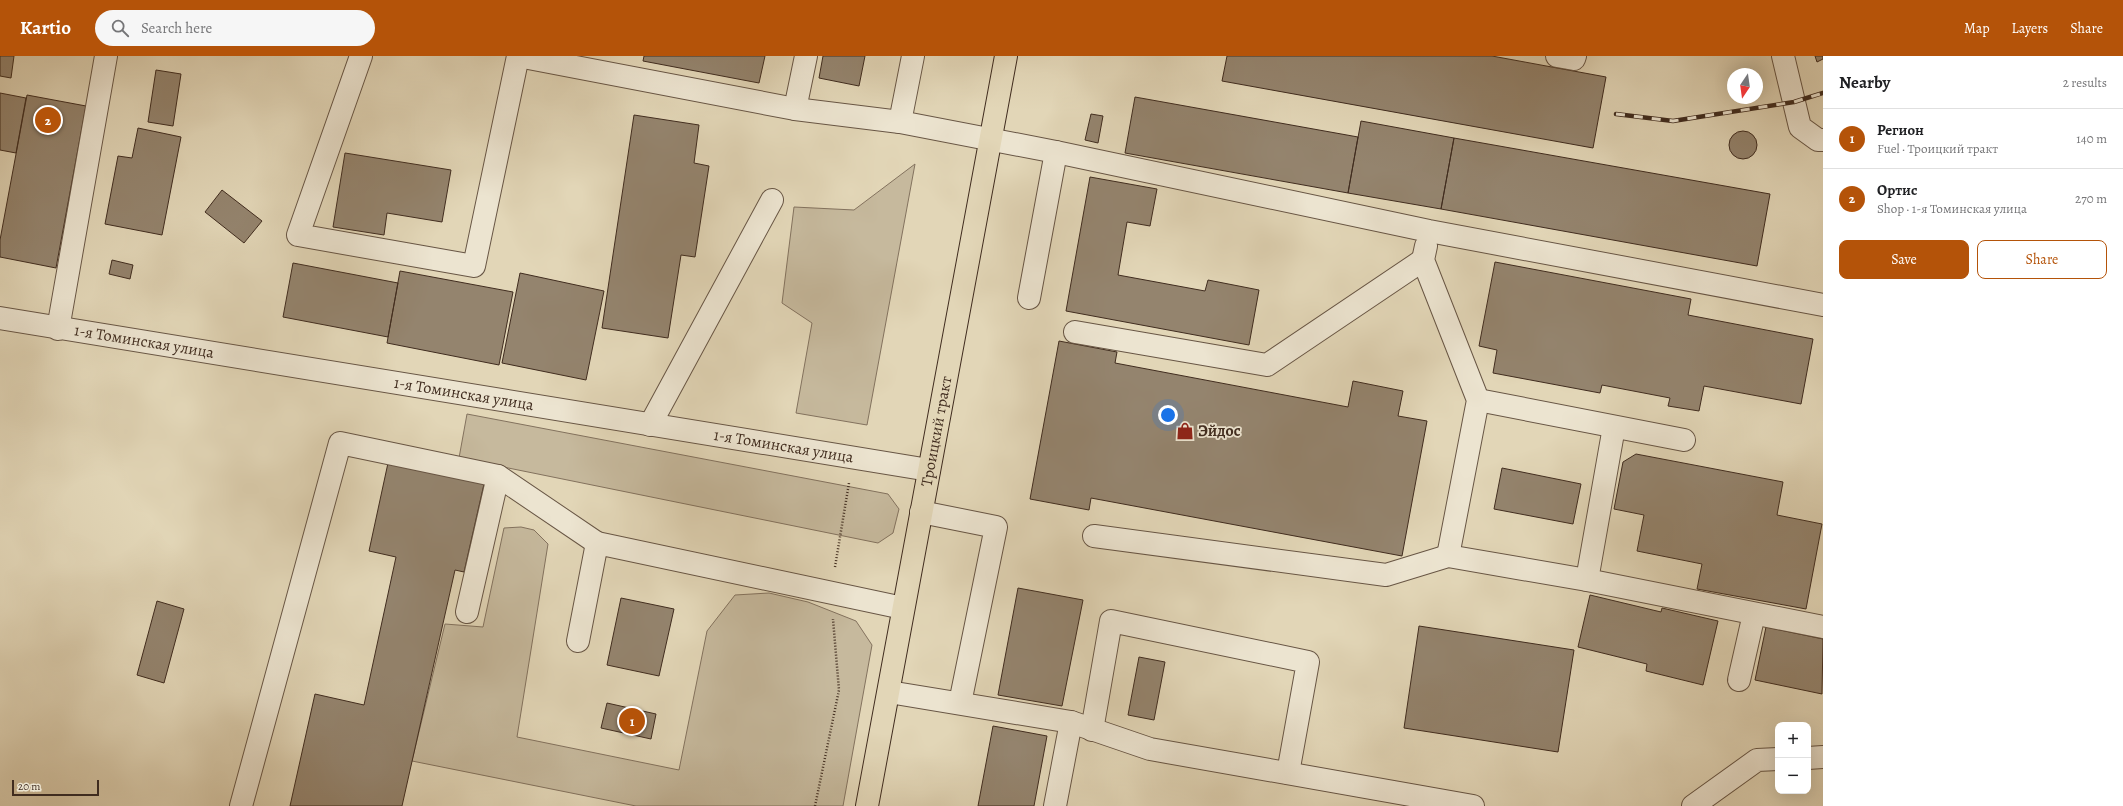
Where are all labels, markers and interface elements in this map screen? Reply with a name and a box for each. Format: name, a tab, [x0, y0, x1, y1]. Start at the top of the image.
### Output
search box	[95, 10, 375, 46]
text: Kartio	[20, 15, 71, 41]
icon: search	[109, 17, 131, 39]
text: Search here	[141, 18, 212, 38]
text: Map	[1964, 19, 1990, 38]
text: Layers	[2012, 19, 2048, 38]
text: Share	[2070, 19, 2103, 38]
north arrow	[1727, 68, 1763, 104]
text: Nearby	[1839, 71, 1890, 94]
text: 2 results	[2063, 74, 2107, 91]
pin: 2	[35, 105, 61, 135]
text: Регион	[1877, 120, 1924, 140]
text: 1	[1850, 130, 1854, 147]
text: 140 m	[2076, 130, 2107, 147]
text: Fuel · Троицкий тракт	[1877, 140, 1998, 157]
text: Ортис	[1877, 180, 1917, 200]
text: 2	[1849, 190, 1855, 207]
text: 270 m	[2075, 190, 2107, 207]
text: Shop · 1-я Томинская улица	[1877, 200, 2027, 217]
button: Save	[1839, 240, 1969, 279]
button: Share	[1977, 240, 2107, 279]
street label: 1-я Томинская улица	[72, 319, 216, 364]
street label: 1-я Томинская улица	[392, 372, 536, 416]
street label: Троицкий тракт	[915, 374, 957, 488]
your location	[1158, 405, 1178, 425]
place label: Эйдос	[1198, 420, 1241, 442]
shop icon: Эйдос	[1175, 421, 1195, 441]
street label: 1-я Томинская улица	[712, 424, 856, 469]
pin: 1	[619, 706, 645, 736]
map controls	[1775, 722, 1811, 794]
button: +	[1775, 722, 1811, 758]
button: −	[1775, 758, 1811, 794]
scale bar	[12, 778, 99, 797]
text: 20 m	[18, 779, 40, 794]

